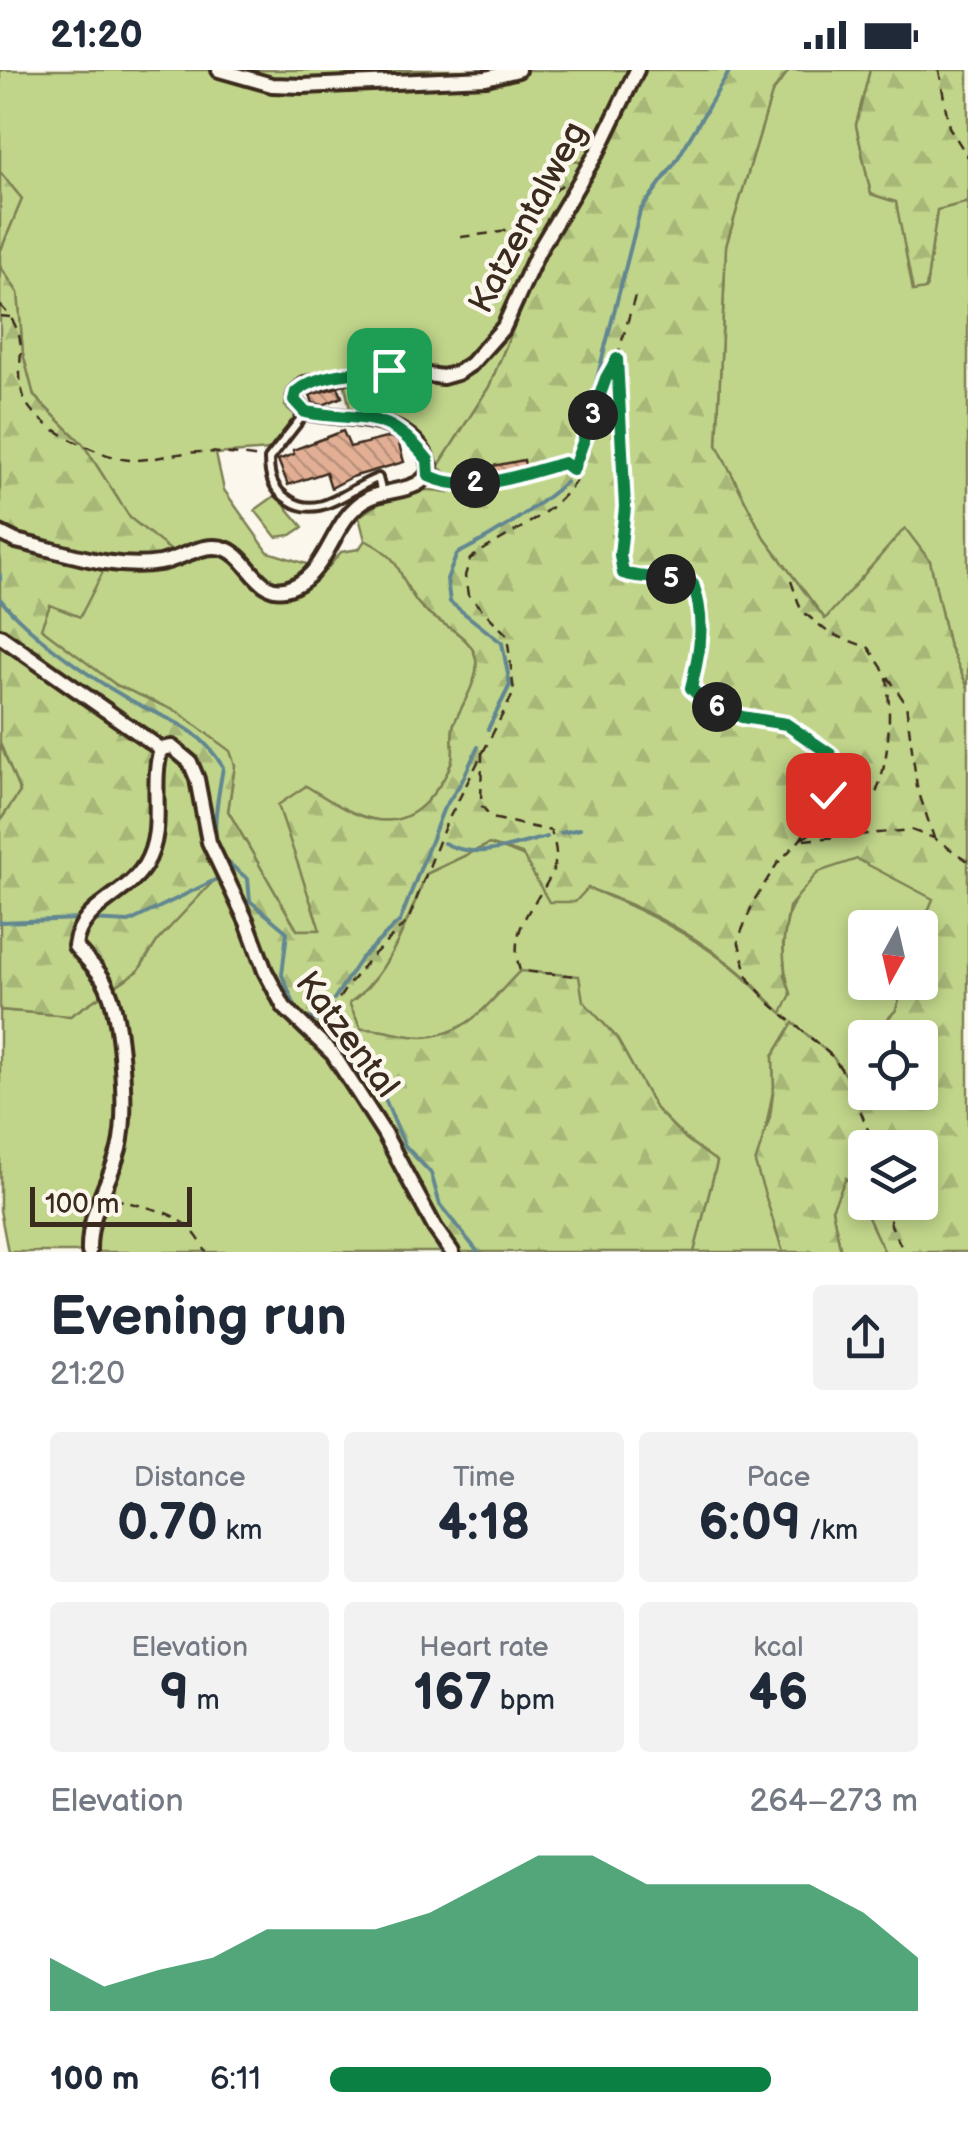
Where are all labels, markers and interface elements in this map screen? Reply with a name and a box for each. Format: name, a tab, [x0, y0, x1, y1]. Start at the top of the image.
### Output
text: 21:20	[50, 13, 143, 58]
street label: Katzentalweg	[460, 114, 597, 321]
pin	[347, 328, 432, 413]
icon: arrive	[362, 343, 417, 398]
pin: 3	[568, 390, 618, 440]
text: 3	[585, 398, 601, 431]
pin: 2	[450, 458, 500, 508]
text: 2	[467, 466, 483, 499]
pin: 5	[646, 554, 696, 604]
text: 5	[663, 562, 679, 595]
pin: 6	[692, 682, 742, 732]
text: 6	[709, 690, 725, 723]
pin	[786, 753, 871, 838]
icon: check	[801, 768, 856, 823]
north arrow	[848, 910, 938, 1000]
map controls	[848, 910, 938, 1220]
street label: Katzental	[285, 963, 408, 1106]
button: locate	[848, 1020, 938, 1110]
button: layers	[848, 1130, 938, 1220]
scale bar	[30, 1182, 192, 1226]
text: 100 m	[45, 1188, 119, 1221]
text: Evening run	[50, 1284, 347, 1351]
button: share	[813, 1285, 918, 1390]
text: 21:20	[50, 1355, 125, 1394]
text: Distance	[134, 1461, 246, 1494]
text: Time	[453, 1461, 515, 1494]
text: Pace	[746, 1461, 810, 1494]
text: 0.70	[117, 1494, 218, 1554]
text: 4:18	[438, 1494, 530, 1554]
text: 6:09	[698, 1494, 801, 1554]
text: km	[218, 1514, 262, 1547]
text: /km	[801, 1514, 858, 1547]
text: Elevation	[131, 1631, 248, 1664]
text: Heart rate	[419, 1631, 549, 1664]
text: kcal	[753, 1631, 803, 1664]
text: 9	[160, 1664, 189, 1724]
text: 167	[413, 1664, 492, 1724]
text: 46	[748, 1664, 808, 1724]
text: m	[189, 1684, 220, 1717]
text: bpm	[492, 1684, 555, 1717]
text: Elevation	[50, 1782, 183, 1821]
text: 264–273 m	[750, 1782, 918, 1821]
text: 100 m	[50, 2060, 139, 2099]
text: 6:11	[210, 2060, 261, 2099]

